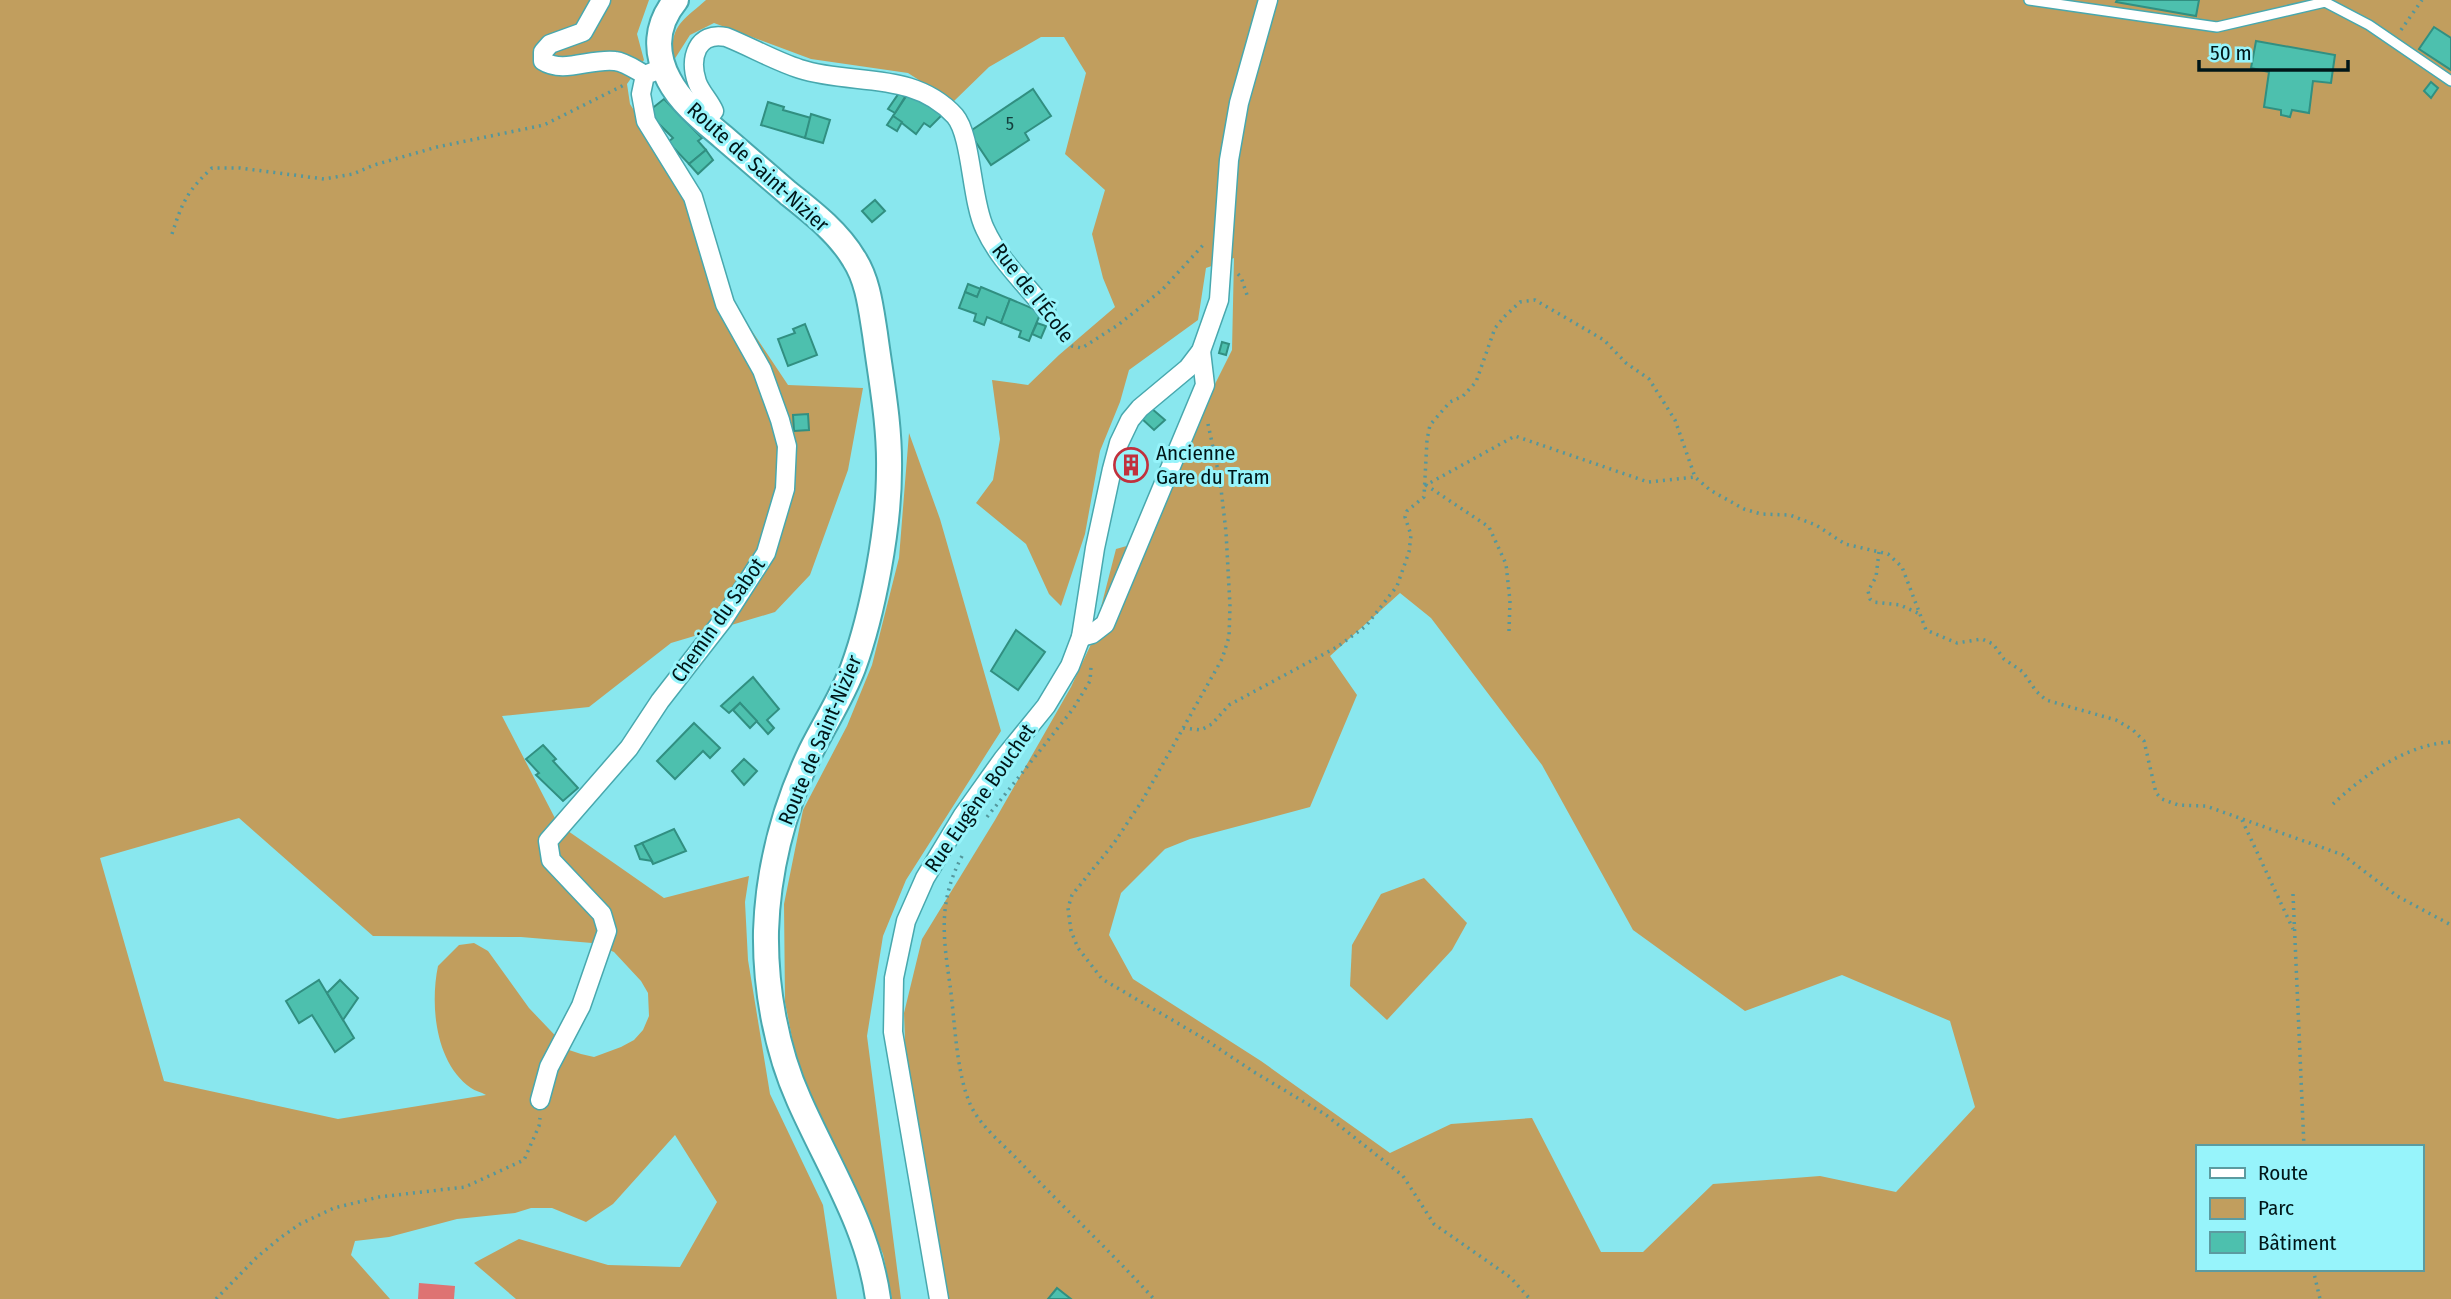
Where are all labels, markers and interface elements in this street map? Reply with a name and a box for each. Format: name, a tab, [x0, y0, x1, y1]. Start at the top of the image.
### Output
scale bar	[2199, 28, 2348, 72]
text: 50 m	[2210, 40, 2252, 66]
street label: Route de Saint-Nizier	[682, 97, 835, 238]
house number: 5	[1006, 113, 1014, 135]
street label: Rue de l'École	[986, 238, 1080, 348]
place label: Ancienne Gare du Tram	[1156, 440, 1270, 490]
building icon: Ancienne Gare du Tram	[1112, 446, 1150, 484]
street label: Chemin du Sabot	[665, 553, 771, 687]
street label: Route de Saint-Nizier	[773, 651, 868, 829]
street label: Rue Eugène Bouchet	[919, 719, 1041, 877]
legend	[2196, 1145, 2423, 1271]
text: Route	[2258, 1160, 2308, 1186]
text: Parc	[2258, 1195, 2294, 1221]
text: Bâtiment	[2258, 1230, 2337, 1256]

